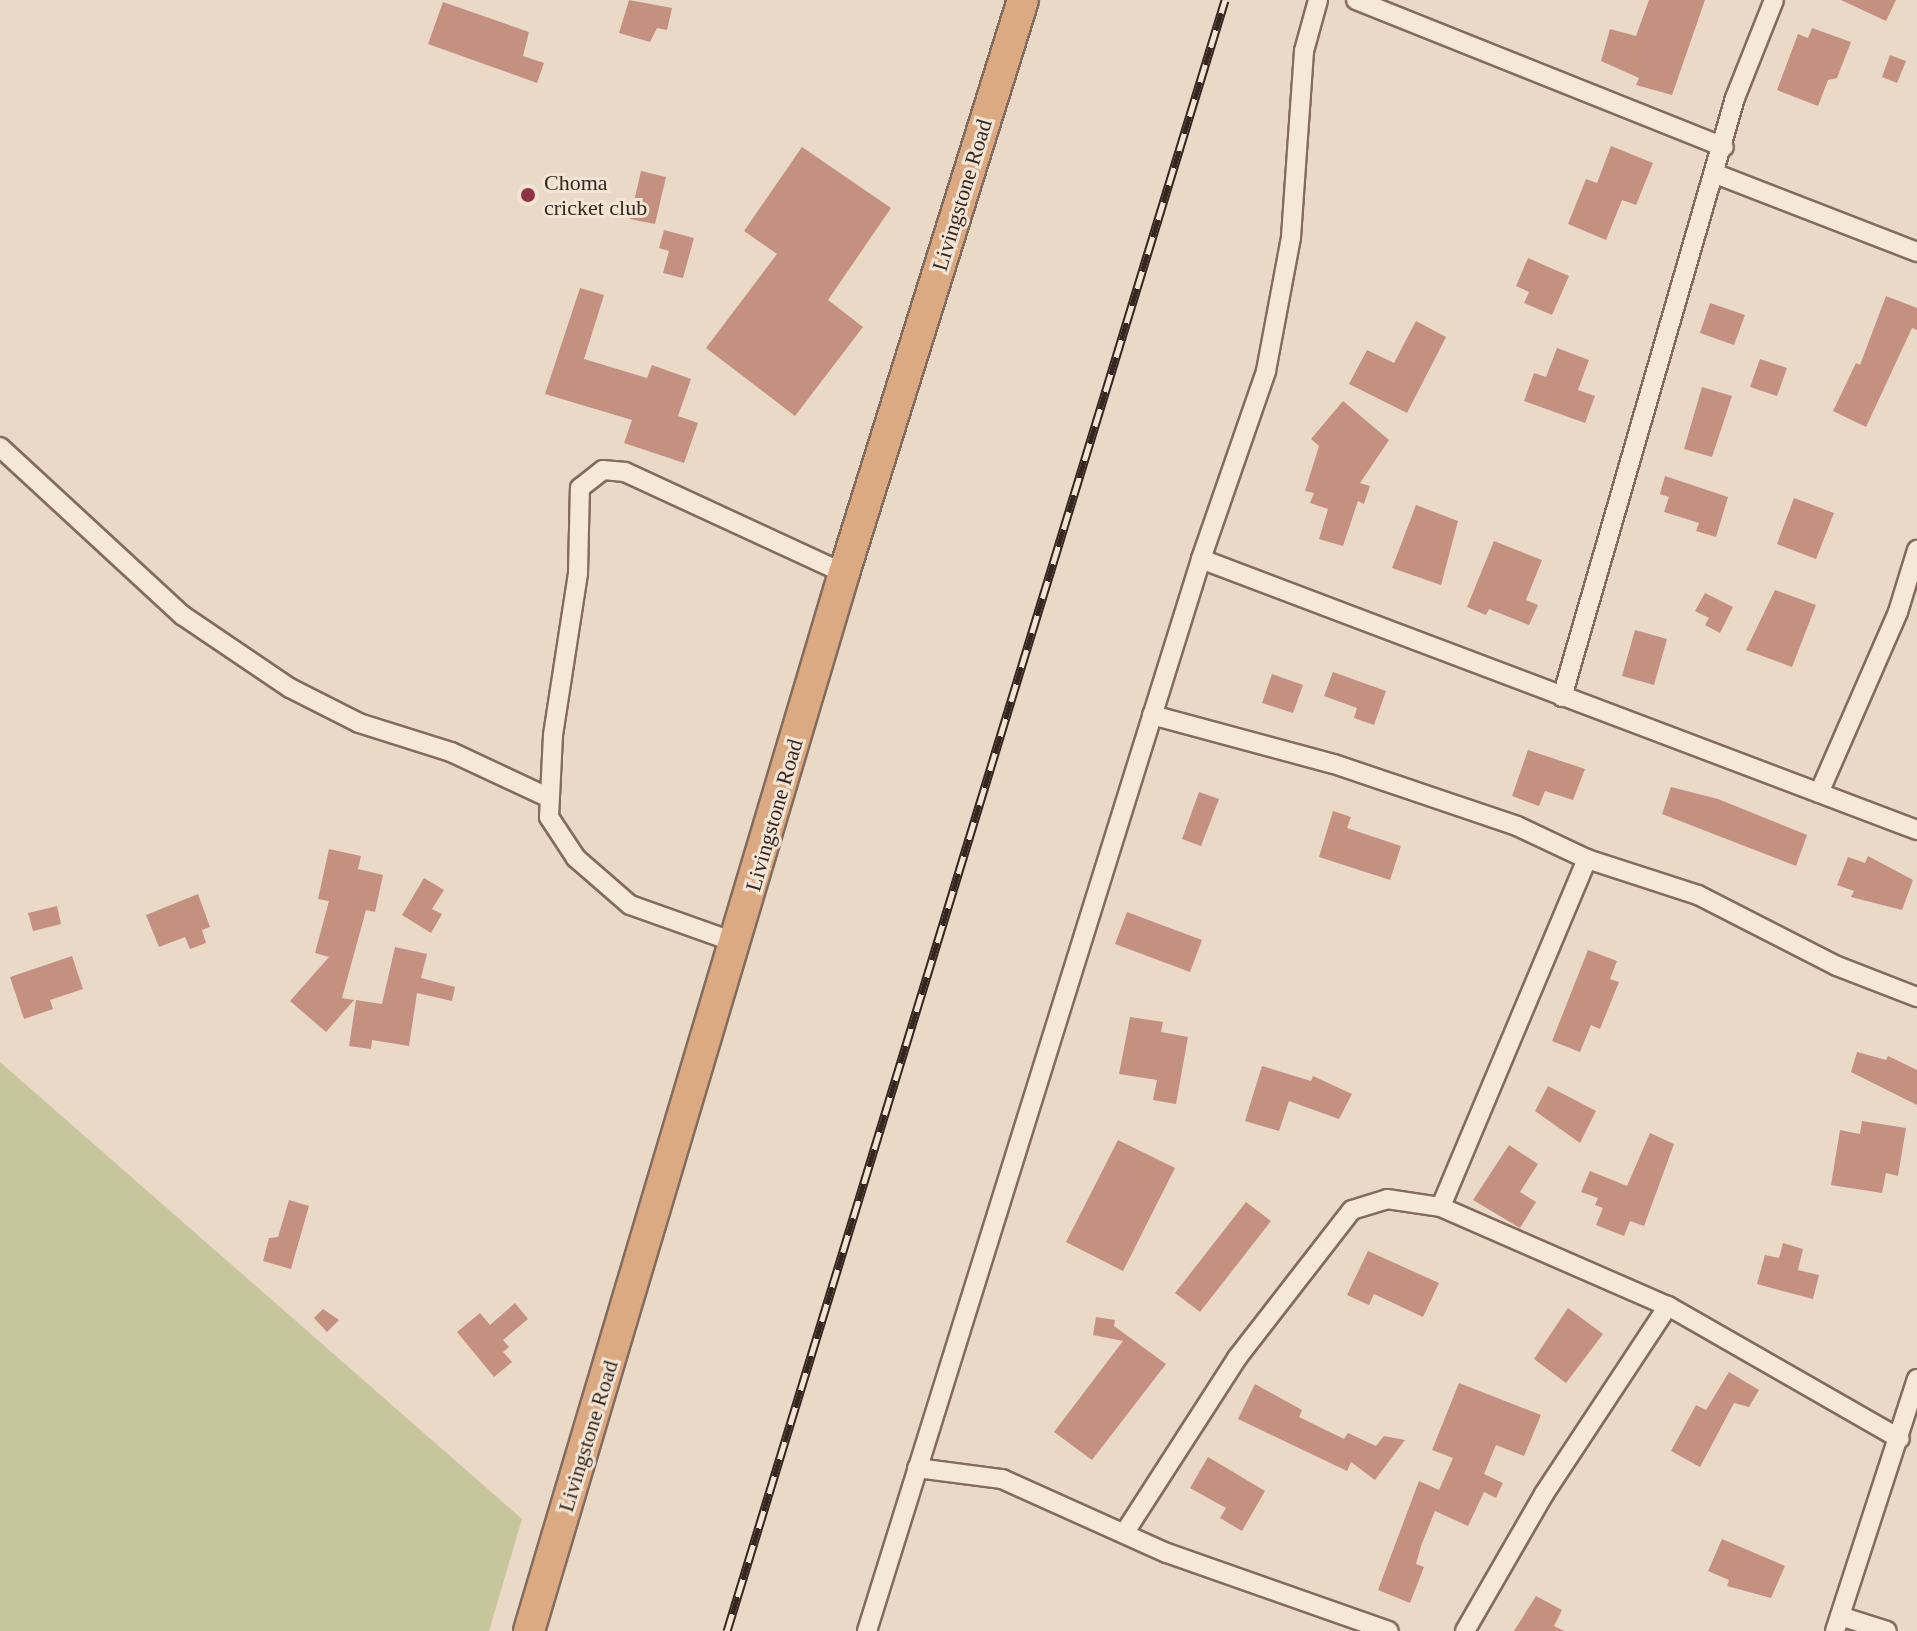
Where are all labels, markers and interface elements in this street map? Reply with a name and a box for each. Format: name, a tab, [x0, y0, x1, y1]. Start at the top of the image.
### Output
street label: Livingstone Road	[926, 116, 998, 274]
place label: Choma cricket club	[544, 169, 647, 220]
marker: Choma cricket club	[519, 186, 537, 204]
street label: Livingstone Road	[740, 736, 808, 894]
street label: Livingstone Road	[552, 1357, 624, 1515]

